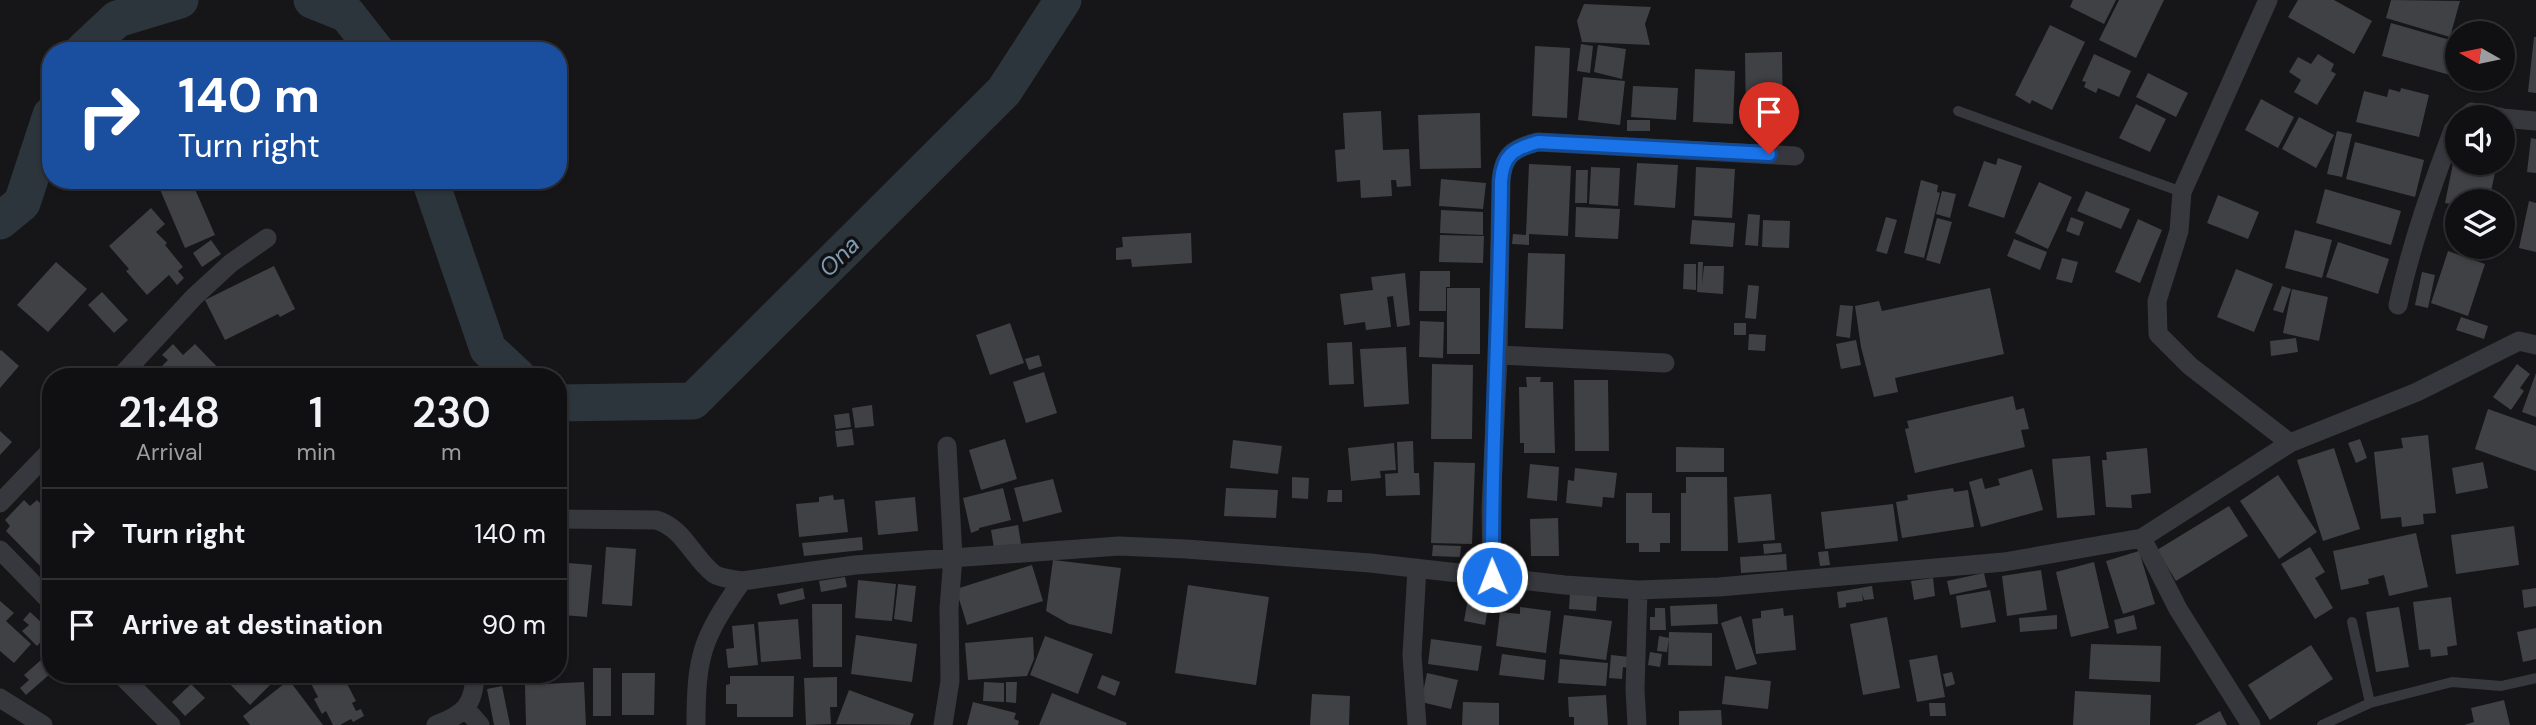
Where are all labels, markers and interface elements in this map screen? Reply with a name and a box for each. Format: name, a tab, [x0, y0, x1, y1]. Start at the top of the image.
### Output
north arrow	[2445, 21, 2515, 91]
map controls	[2445, 21, 2515, 259]
text: 140 m	[178, 63, 320, 127]
icon: right	[63, 70, 154, 161]
pin	[1739, 82, 1799, 154]
icon: arrive	[1750, 93, 1788, 131]
button: sound	[2445, 105, 2515, 175]
text: Turn right	[178, 125, 320, 167]
button: layers	[2445, 189, 2515, 259]
water label: Ona	[812, 229, 866, 283]
text: 21:48	[118, 385, 220, 440]
text: 1	[309, 385, 323, 440]
text: 230	[412, 385, 491, 440]
text: Arrival	[136, 437, 203, 467]
text: min	[297, 437, 336, 467]
text: m	[441, 437, 462, 467]
icon: right	[63, 515, 101, 553]
text: Turn right	[122, 517, 246, 551]
text: 140 m	[474, 517, 546, 551]
position arrow	[1455, 540, 1529, 614]
icon: arrive	[63, 606, 101, 644]
text: Arrive at destination	[122, 608, 383, 642]
text: 90 m	[482, 608, 546, 642]

